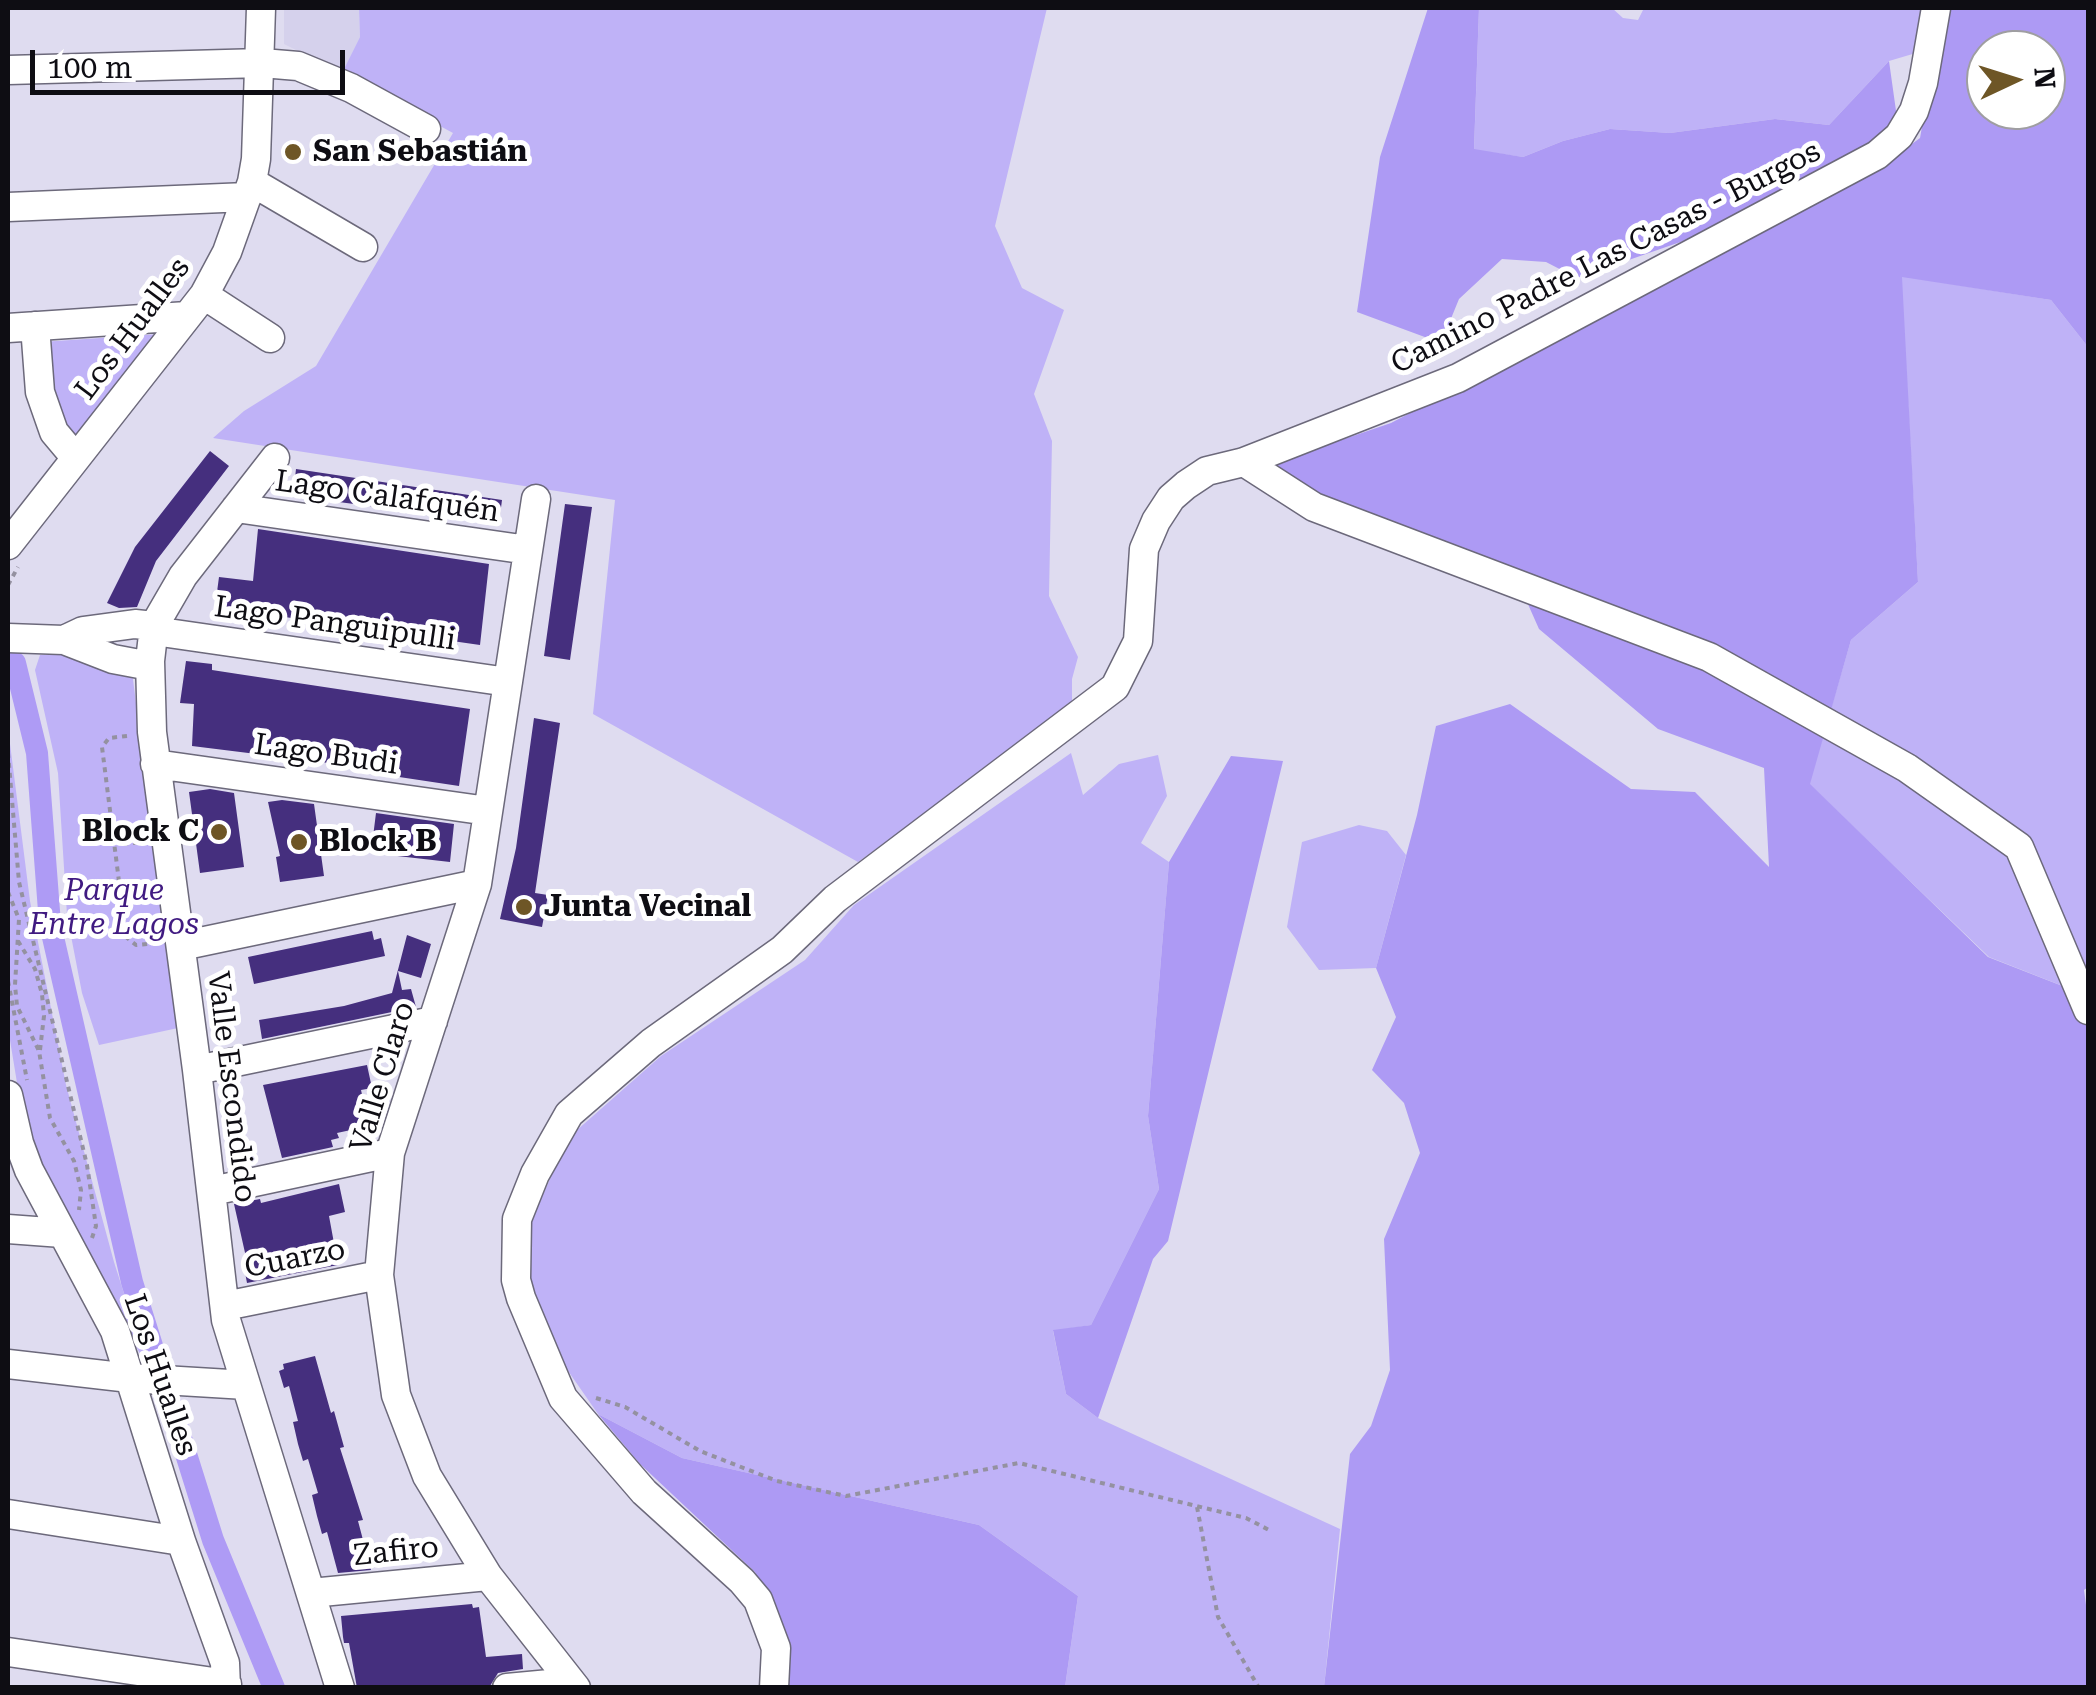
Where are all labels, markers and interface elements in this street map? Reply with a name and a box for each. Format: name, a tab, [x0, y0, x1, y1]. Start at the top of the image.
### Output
scale bar	[35, 30, 350, 92]
north arrow	[1966, 30, 2066, 130]
text: 100 m	[47, 50, 132, 85]
text: N	[2027, 66, 2062, 90]
place label: San Sebastián	[313, 134, 527, 170]
street label: Camino Padre Las Casas - Burgos	[1385, 134, 1827, 382]
marker: San Sebastián	[282, 141, 304, 163]
street label: Los Hualles	[68, 251, 198, 407]
street label: Lago Calafquén	[273, 463, 501, 531]
street label: Lago Panguipulli	[212, 589, 458, 659]
street label: Lago Budi	[252, 727, 400, 783]
place label: Block C	[82, 814, 199, 850]
marker: Block C	[208, 821, 230, 843]
place label: Block B	[319, 824, 437, 860]
marker: Block B	[288, 831, 310, 853]
park label: Parque Entre Lagos	[29, 873, 199, 944]
place label: Junta Vecinal	[544, 889, 751, 925]
marker: Junta Vecinal	[513, 896, 535, 918]
street label: Valle Escondido	[199, 969, 263, 1205]
street label: Valle Claro	[343, 997, 423, 1157]
street label: Cuarzo	[242, 1232, 348, 1286]
street label: Los Hualles	[116, 1290, 204, 1460]
street label: Zafiro	[351, 1530, 441, 1574]

